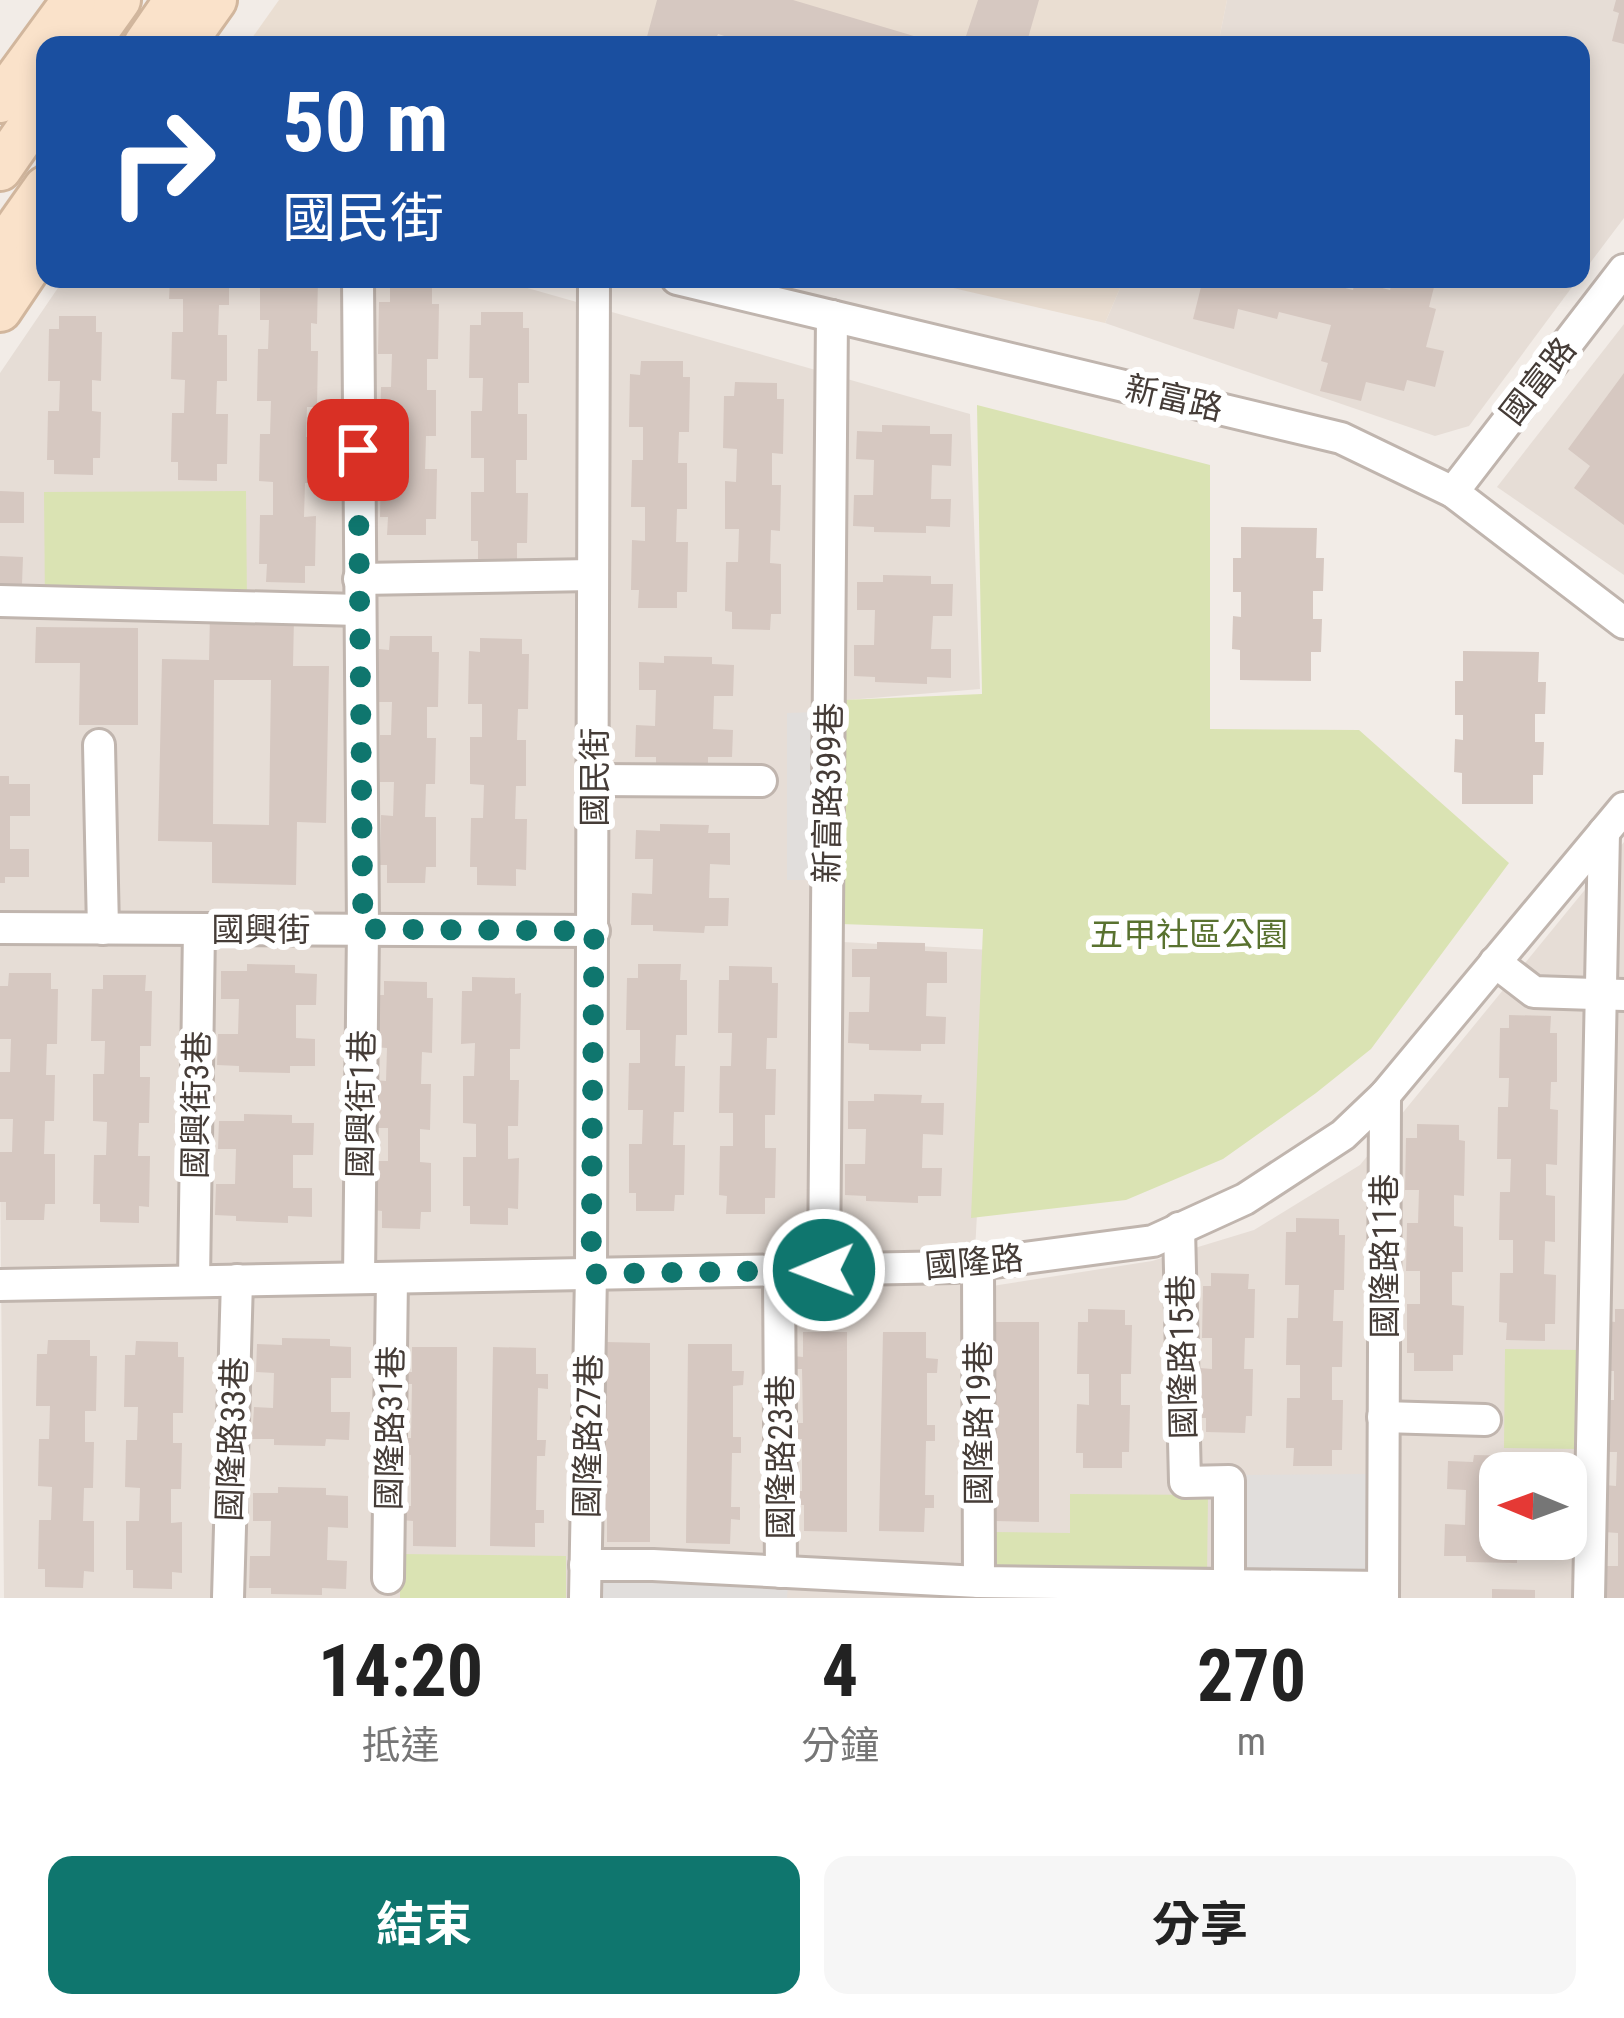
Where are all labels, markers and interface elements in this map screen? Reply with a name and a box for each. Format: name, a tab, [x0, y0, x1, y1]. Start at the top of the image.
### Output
text: 50 m	[282, 73, 449, 172]
icon: right	[84, 84, 240, 240]
text: 國民街	[282, 187, 444, 250]
street label: 國富路	[1492, 330, 1584, 432]
street label: 新富路	[1121, 368, 1227, 428]
pin	[307, 399, 409, 501]
icon: arrive	[325, 417, 391, 483]
street label: 新富路399巷	[807, 702, 849, 884]
street label: 國民街	[575, 728, 614, 827]
street label: 國興街	[212, 910, 311, 949]
park label: 五甲社區公園	[1090, 915, 1288, 954]
street label: 國興街1巷	[340, 1030, 382, 1178]
street label: 國興街3巷	[175, 1031, 217, 1179]
street label: 國隆路11巷	[1365, 1174, 1404, 1338]
position arrow	[761, 1207, 887, 1333]
street label: 國隆路	[923, 1238, 1025, 1286]
street label: 國隆路15巷	[1161, 1274, 1203, 1440]
street label: 國隆路19巷	[959, 1341, 998, 1505]
street label: 國隆路31巷	[369, 1345, 411, 1511]
street label: 國隆路27巷	[567, 1353, 609, 1519]
street label: 國隆路33巷	[210, 1356, 254, 1522]
street label: 國隆路23巷	[761, 1375, 800, 1539]
north arrow	[1479, 1452, 1587, 1560]
map controls	[1479, 1452, 1587, 1560]
text: 14:20	[318, 1629, 483, 1714]
text: 4	[822, 1629, 858, 1714]
text: 270	[1197, 1634, 1306, 1719]
text: m	[1237, 1719, 1266, 1765]
text: 抵達	[362, 1723, 440, 1769]
text: 分鐘	[801, 1723, 879, 1769]
button: 結束	[48, 1856, 800, 1994]
button: 分享	[824, 1856, 1576, 1994]

